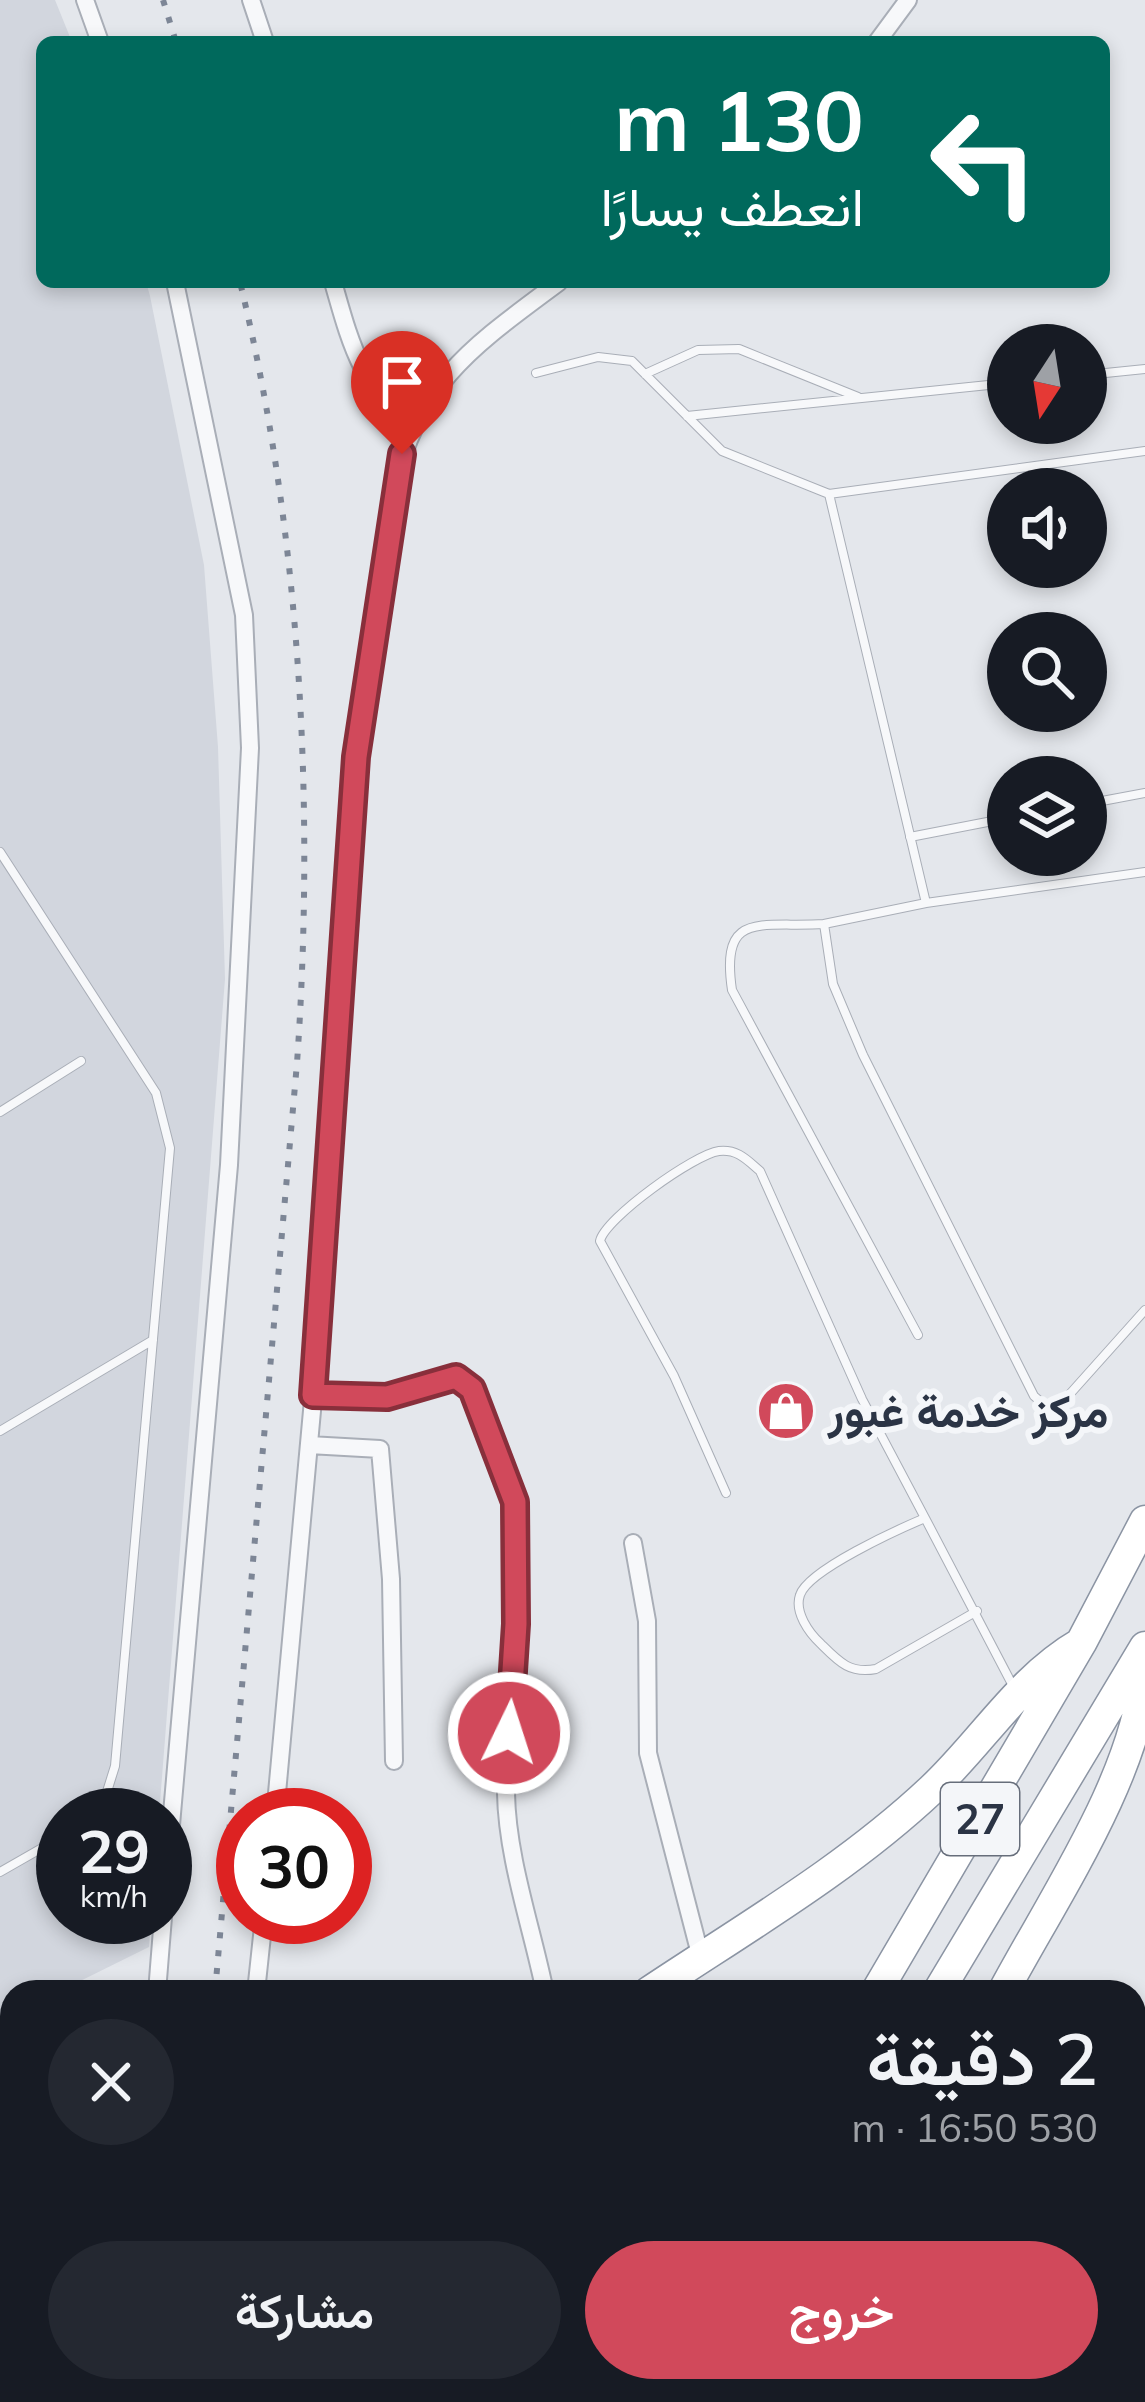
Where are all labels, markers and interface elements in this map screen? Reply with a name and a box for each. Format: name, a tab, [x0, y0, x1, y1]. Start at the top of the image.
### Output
text: 130 m	[614, 67, 864, 172]
icon: left	[906, 84, 1062, 240]
text: انعطف يسارًا	[601, 172, 864, 240]
north arrow	[987, 324, 1107, 444]
map controls	[987, 324, 1107, 876]
pin	[351, 331, 453, 454]
icon: arrive	[369, 349, 435, 415]
button: sound	[987, 468, 1107, 588]
button: search	[987, 612, 1107, 732]
button: layers	[987, 756, 1107, 876]
shop icon: مركز خدمة غبور	[755, 1380, 817, 1442]
place label: مركز خدمة غبور	[826, 1382, 1109, 1439]
position arrow	[446, 1670, 572, 1796]
road number: 27	[941, 1783, 1019, 1855]
speed limit sign: 30	[216, 1788, 372, 1944]
text: 29	[78, 1813, 150, 1888]
text: km/h	[80, 1877, 148, 1915]
text: 2 دقيقة	[867, 2013, 1098, 2103]
button: close	[48, 2019, 174, 2145]
text: 530 m · 16:50	[852, 2103, 1098, 2152]
button: مشاركة	[48, 2241, 561, 2379]
button: خروج	[585, 2241, 1098, 2379]

